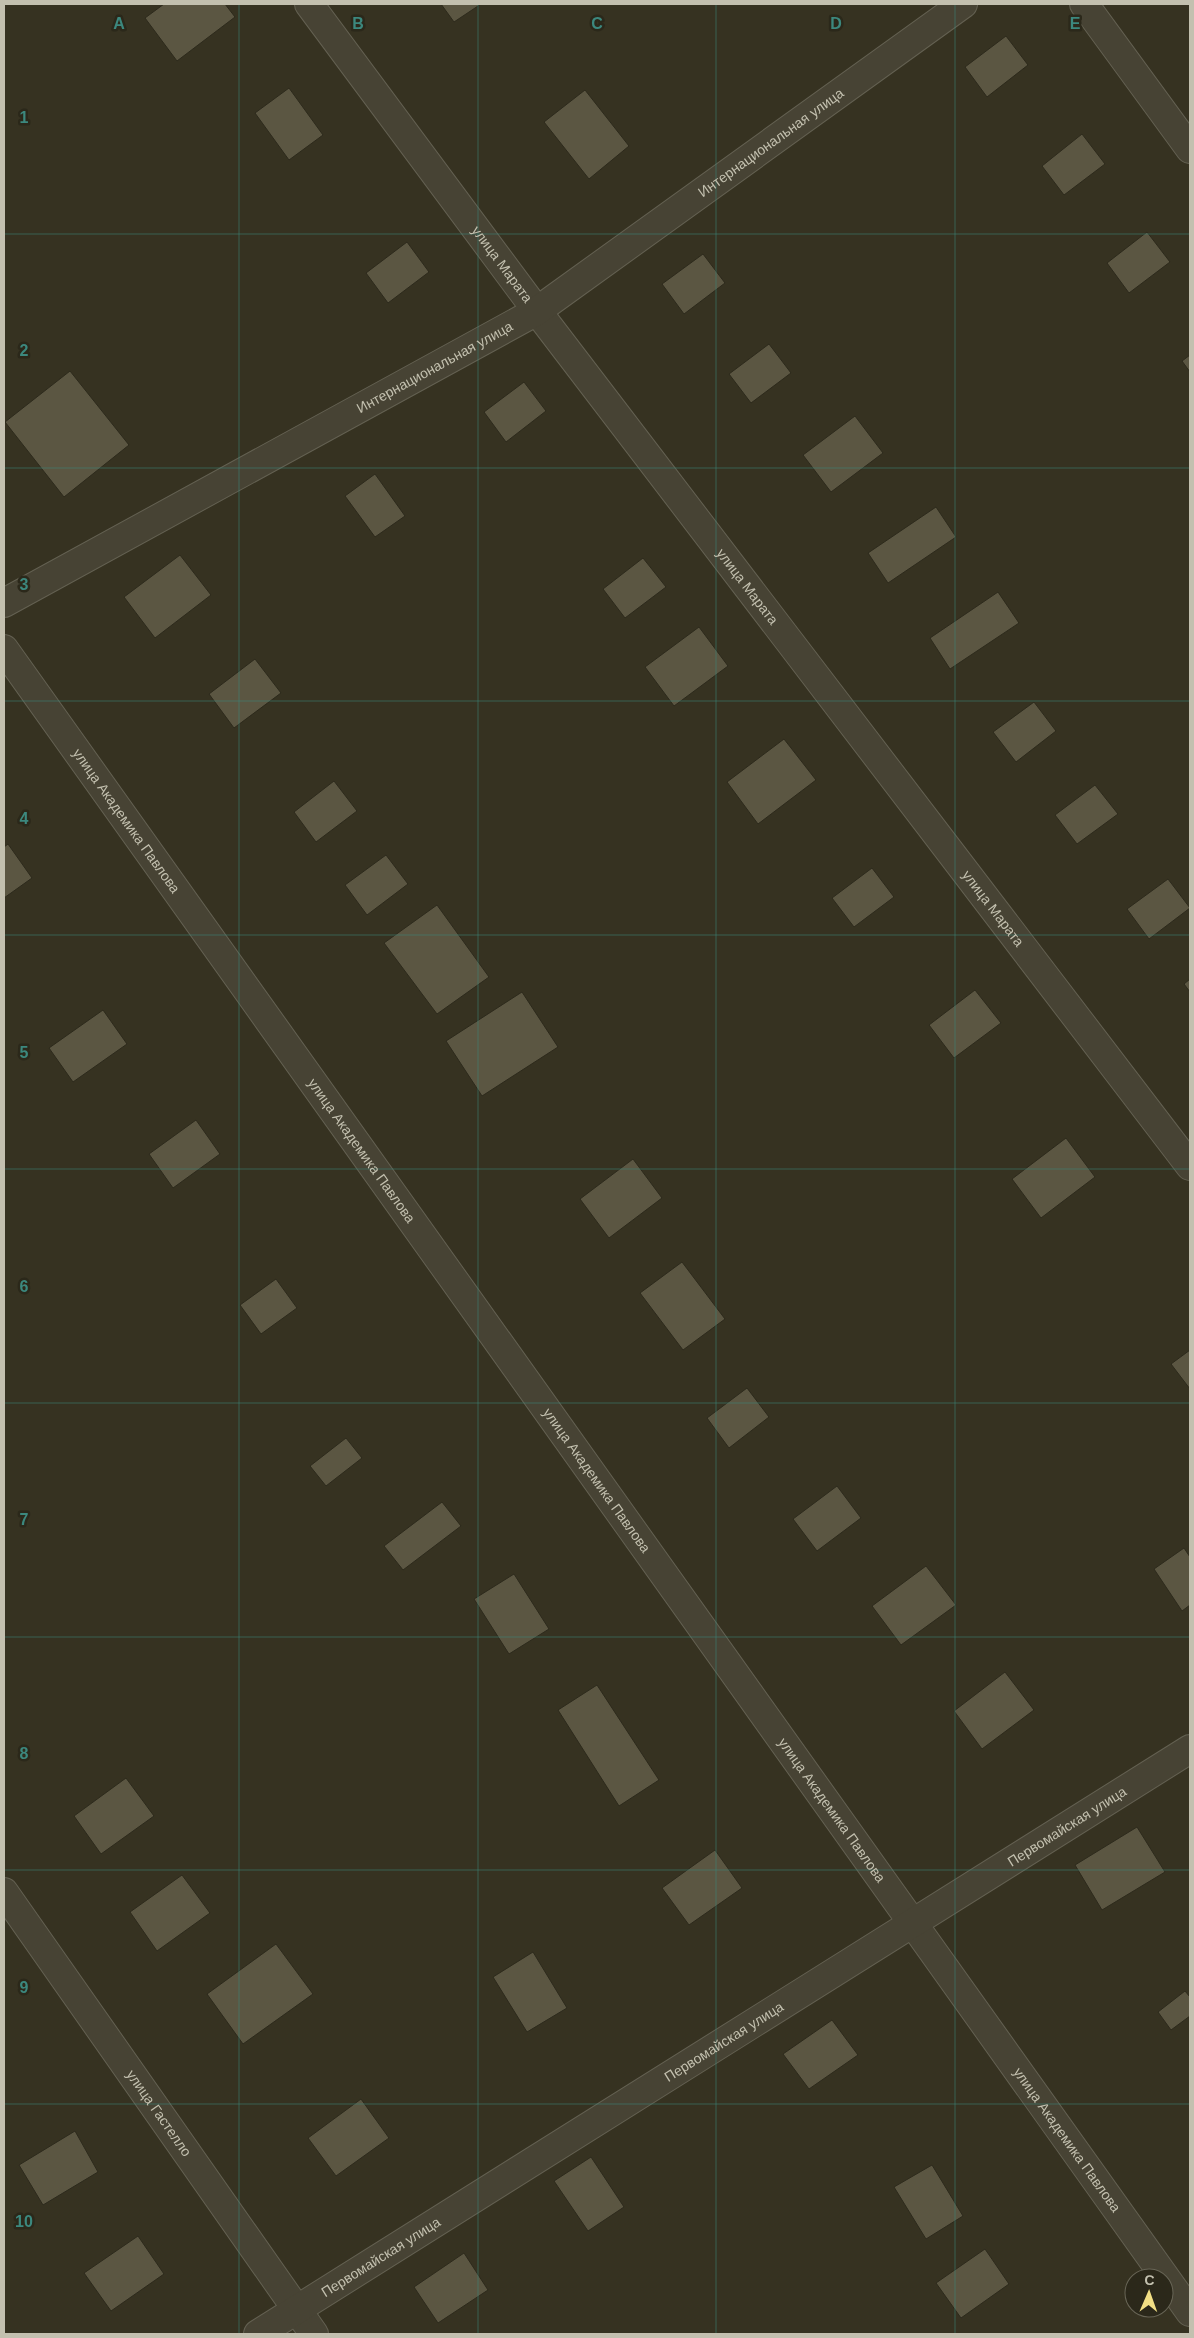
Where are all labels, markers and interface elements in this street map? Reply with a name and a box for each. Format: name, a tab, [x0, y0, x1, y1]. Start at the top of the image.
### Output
text: A	[113, 15, 125, 32]
text: B	[352, 15, 364, 32]
text: C	[591, 15, 603, 32]
text: D	[830, 15, 842, 32]
text: E	[1070, 15, 1081, 32]
street label: Интернациональная улица	[695, 85, 847, 200]
text: 1	[20, 109, 29, 126]
street label: улица Марата	[469, 223, 536, 306]
street label: Интернациональная улица	[354, 318, 516, 416]
text: 2	[20, 342, 29, 359]
street label: улица Марата	[713, 545, 782, 628]
text: 3	[20, 576, 29, 593]
street label: улица Академика Павлова	[70, 745, 184, 896]
text: 4	[20, 810, 29, 827]
street label: улица Марата	[959, 867, 1027, 950]
text: 5	[20, 1044, 29, 1061]
street label: улица Академика Павлова	[305, 1075, 419, 1226]
text: 6	[20, 1278, 29, 1295]
street label: улица Академика Павлова	[540, 1405, 654, 1556]
text: 7	[20, 1511, 29, 1528]
street label: улица Академика Павлова	[775, 1735, 889, 1886]
text: 8	[20, 1745, 29, 1762]
street label: Первомайская улица	[1004, 1783, 1129, 1870]
text: 9	[20, 1979, 29, 1996]
street label: Первомайская улица	[661, 1998, 786, 2085]
street label: улица Академика Павлова	[1010, 2064, 1124, 2215]
street label: улица Гастелло	[123, 2067, 195, 2160]
text: 10	[15, 2213, 33, 2230]
street label: Первомайская улица	[318, 2214, 443, 2300]
north arrow	[1124, 2268, 1174, 2318]
text: С	[1144, 2272, 1155, 2288]

